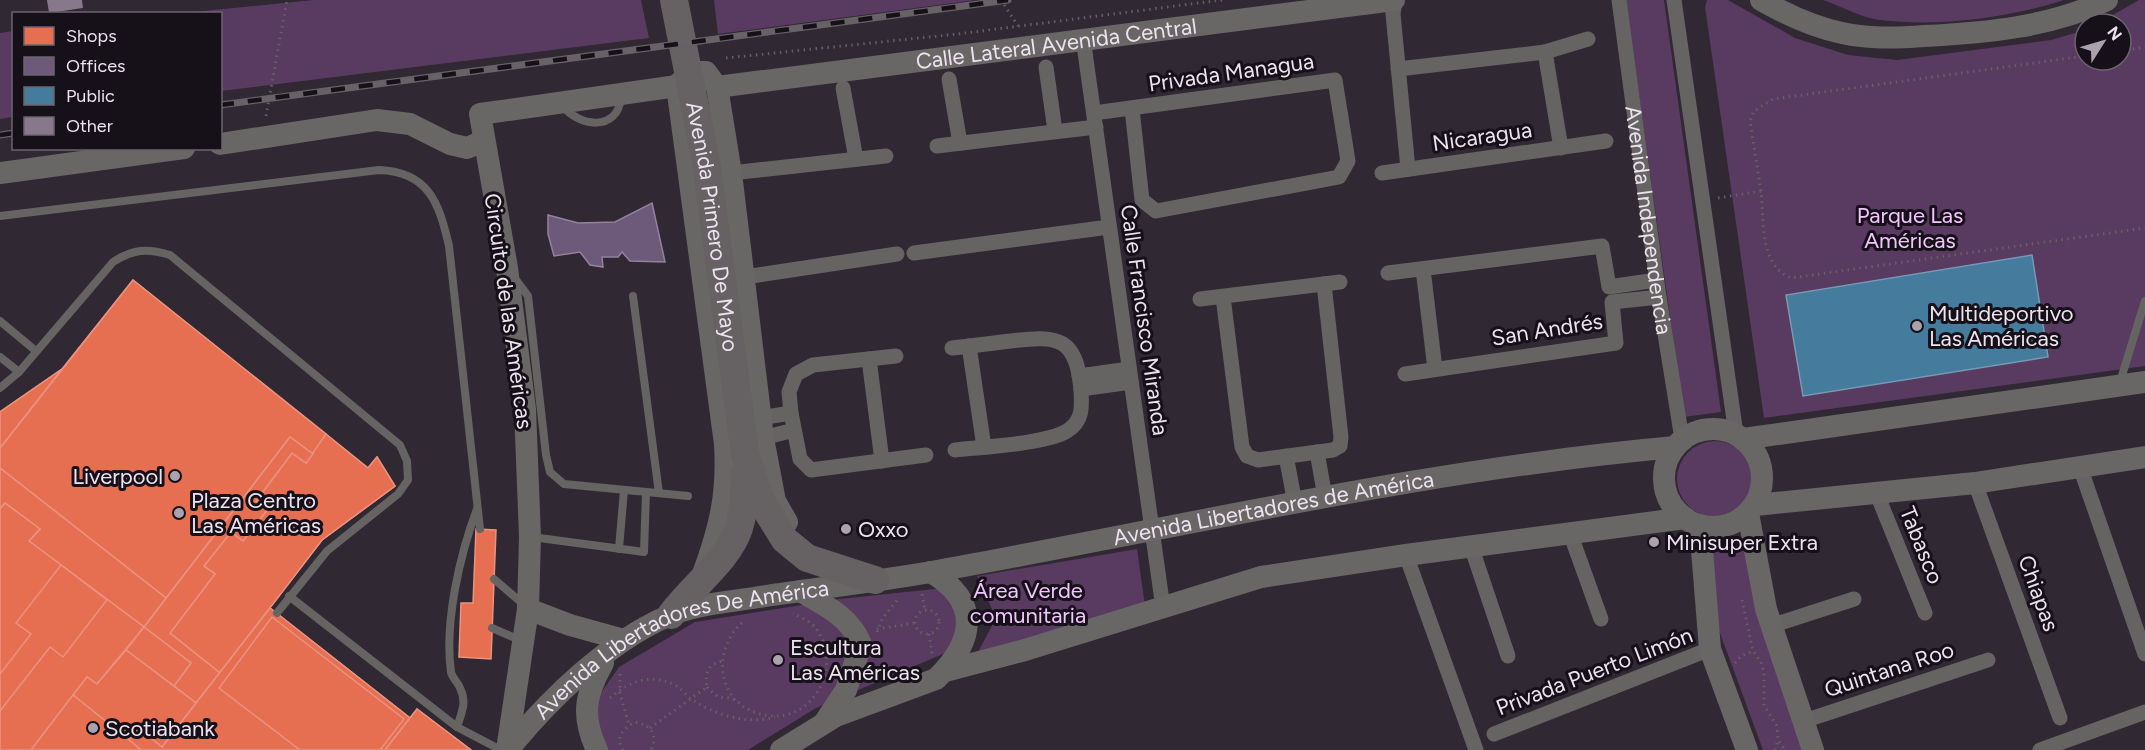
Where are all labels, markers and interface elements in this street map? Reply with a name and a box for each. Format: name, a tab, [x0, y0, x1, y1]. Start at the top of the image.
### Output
legend	[12, 12, 222, 150]
street label: Calle Lateral Avenida Central	[914, 12, 1198, 75]
north arrow	[2073, 12, 2133, 72]
text: N	[2103, 23, 2126, 44]
text: Shops	[66, 25, 117, 47]
street label: Privada Managua	[1147, 48, 1316, 97]
text: Offices	[66, 55, 125, 77]
text: Public	[66, 85, 115, 107]
street label: Avenida Primero De Mayo	[680, 99, 744, 353]
street label: Avenida Independencia	[1619, 104, 1678, 336]
text: Other	[66, 115, 113, 137]
street label: Nicaragua	[1431, 116, 1534, 157]
street label: Circuito de las Américas	[479, 191, 538, 431]
park label: Parque Las Américas	[1857, 202, 1963, 254]
street label: Calle Francisco Miranda	[1115, 203, 1174, 437]
place label: Multideportivo Las Américas	[1929, 300, 2074, 352]
street label: San Andrés	[1490, 307, 1605, 352]
marker: Multideportivo Las Américas	[1910, 319, 1924, 333]
place label: Liverpool	[72, 463, 163, 490]
street label: Avenida Libertadores de América	[1111, 465, 1436, 551]
marker: Liverpool	[168, 469, 182, 483]
place label: Plaza Centro Las Américas	[191, 487, 321, 539]
street label: Tabasco	[1894, 503, 1949, 588]
marker: Plaza Centro Las Américas	[172, 506, 186, 520]
place label: Oxxo	[858, 516, 909, 543]
marker: Oxxo	[839, 522, 853, 536]
place label: Minisuper Extra	[1666, 529, 1818, 556]
marker: Minisuper Extra	[1647, 535, 1661, 549]
street label: Chiapas	[2012, 551, 2065, 635]
street label: Avenida Libertadores De América	[529, 574, 830, 725]
park label: Área Verde comunitaria	[970, 577, 1086, 629]
street label: Privada Puerto Limón	[1492, 622, 1696, 721]
place label: Escultura Las Américas	[790, 634, 920, 686]
street label: Quintana Roo	[1821, 636, 1957, 703]
marker: Escultura Las Américas	[771, 653, 785, 667]
place label: Scotiabank	[105, 715, 215, 742]
marker: Scotiabank	[86, 721, 100, 735]

